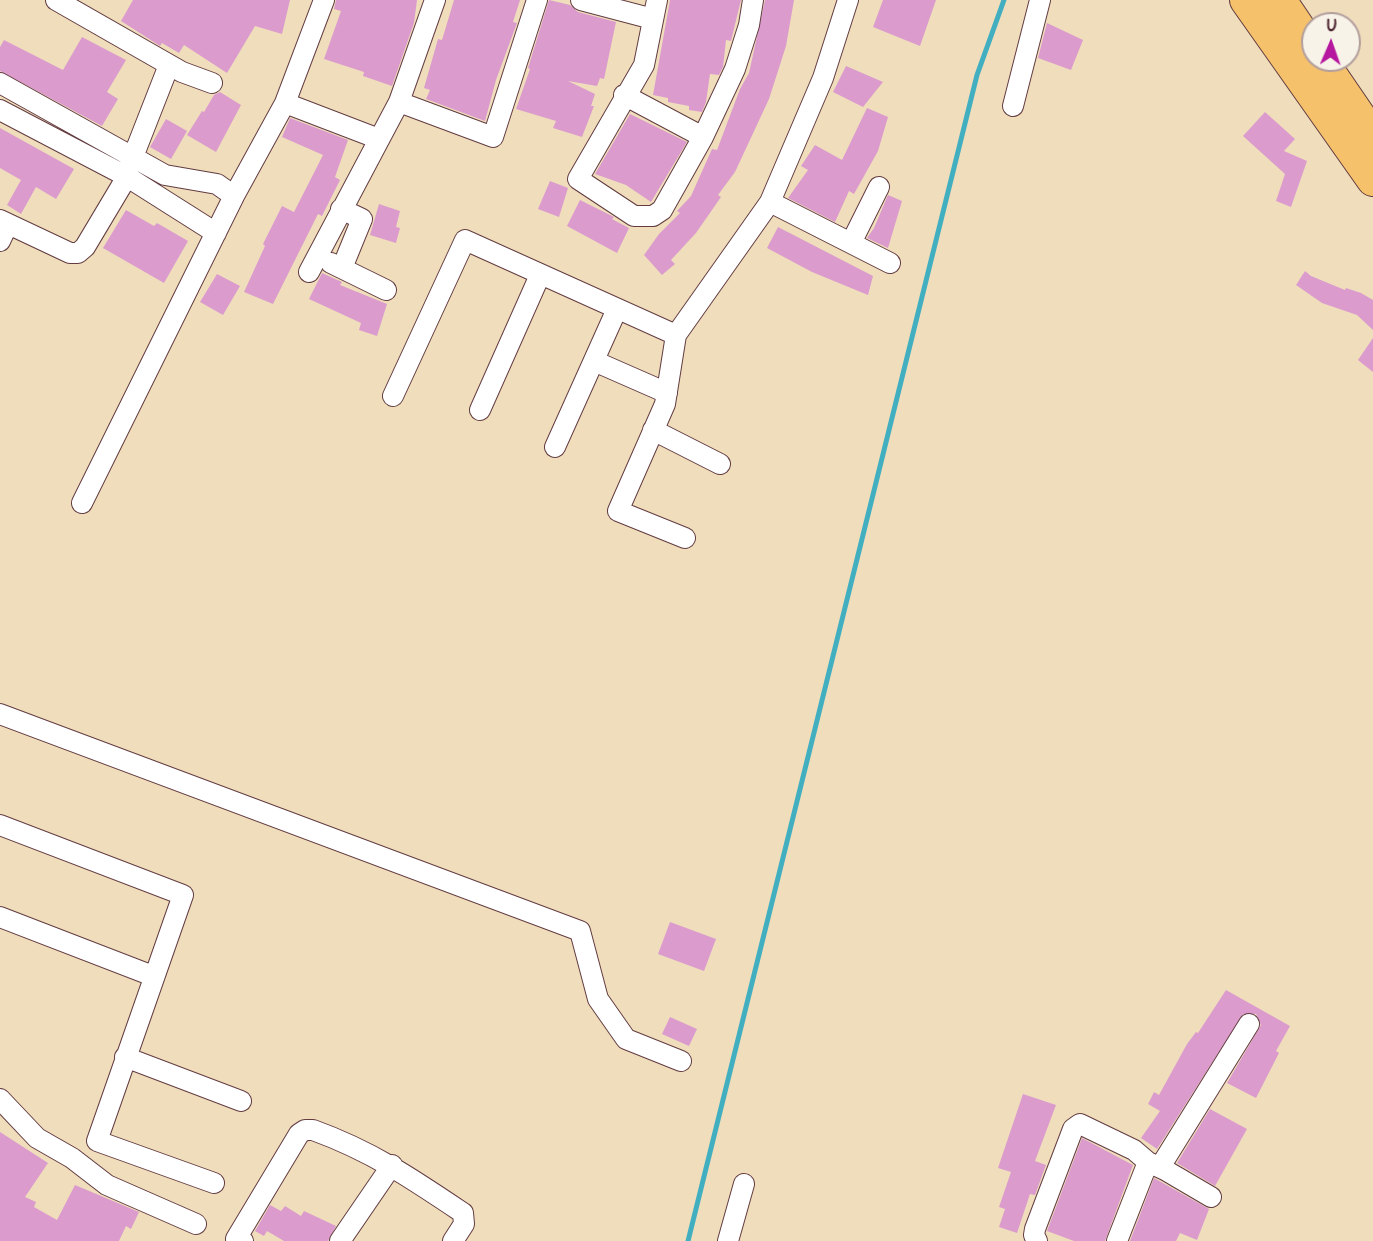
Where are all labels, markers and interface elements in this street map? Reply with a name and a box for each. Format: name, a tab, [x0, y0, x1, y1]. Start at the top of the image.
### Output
north arrow	[1301, 12, 1361, 72]
text: U	[1326, 16, 1337, 36]

